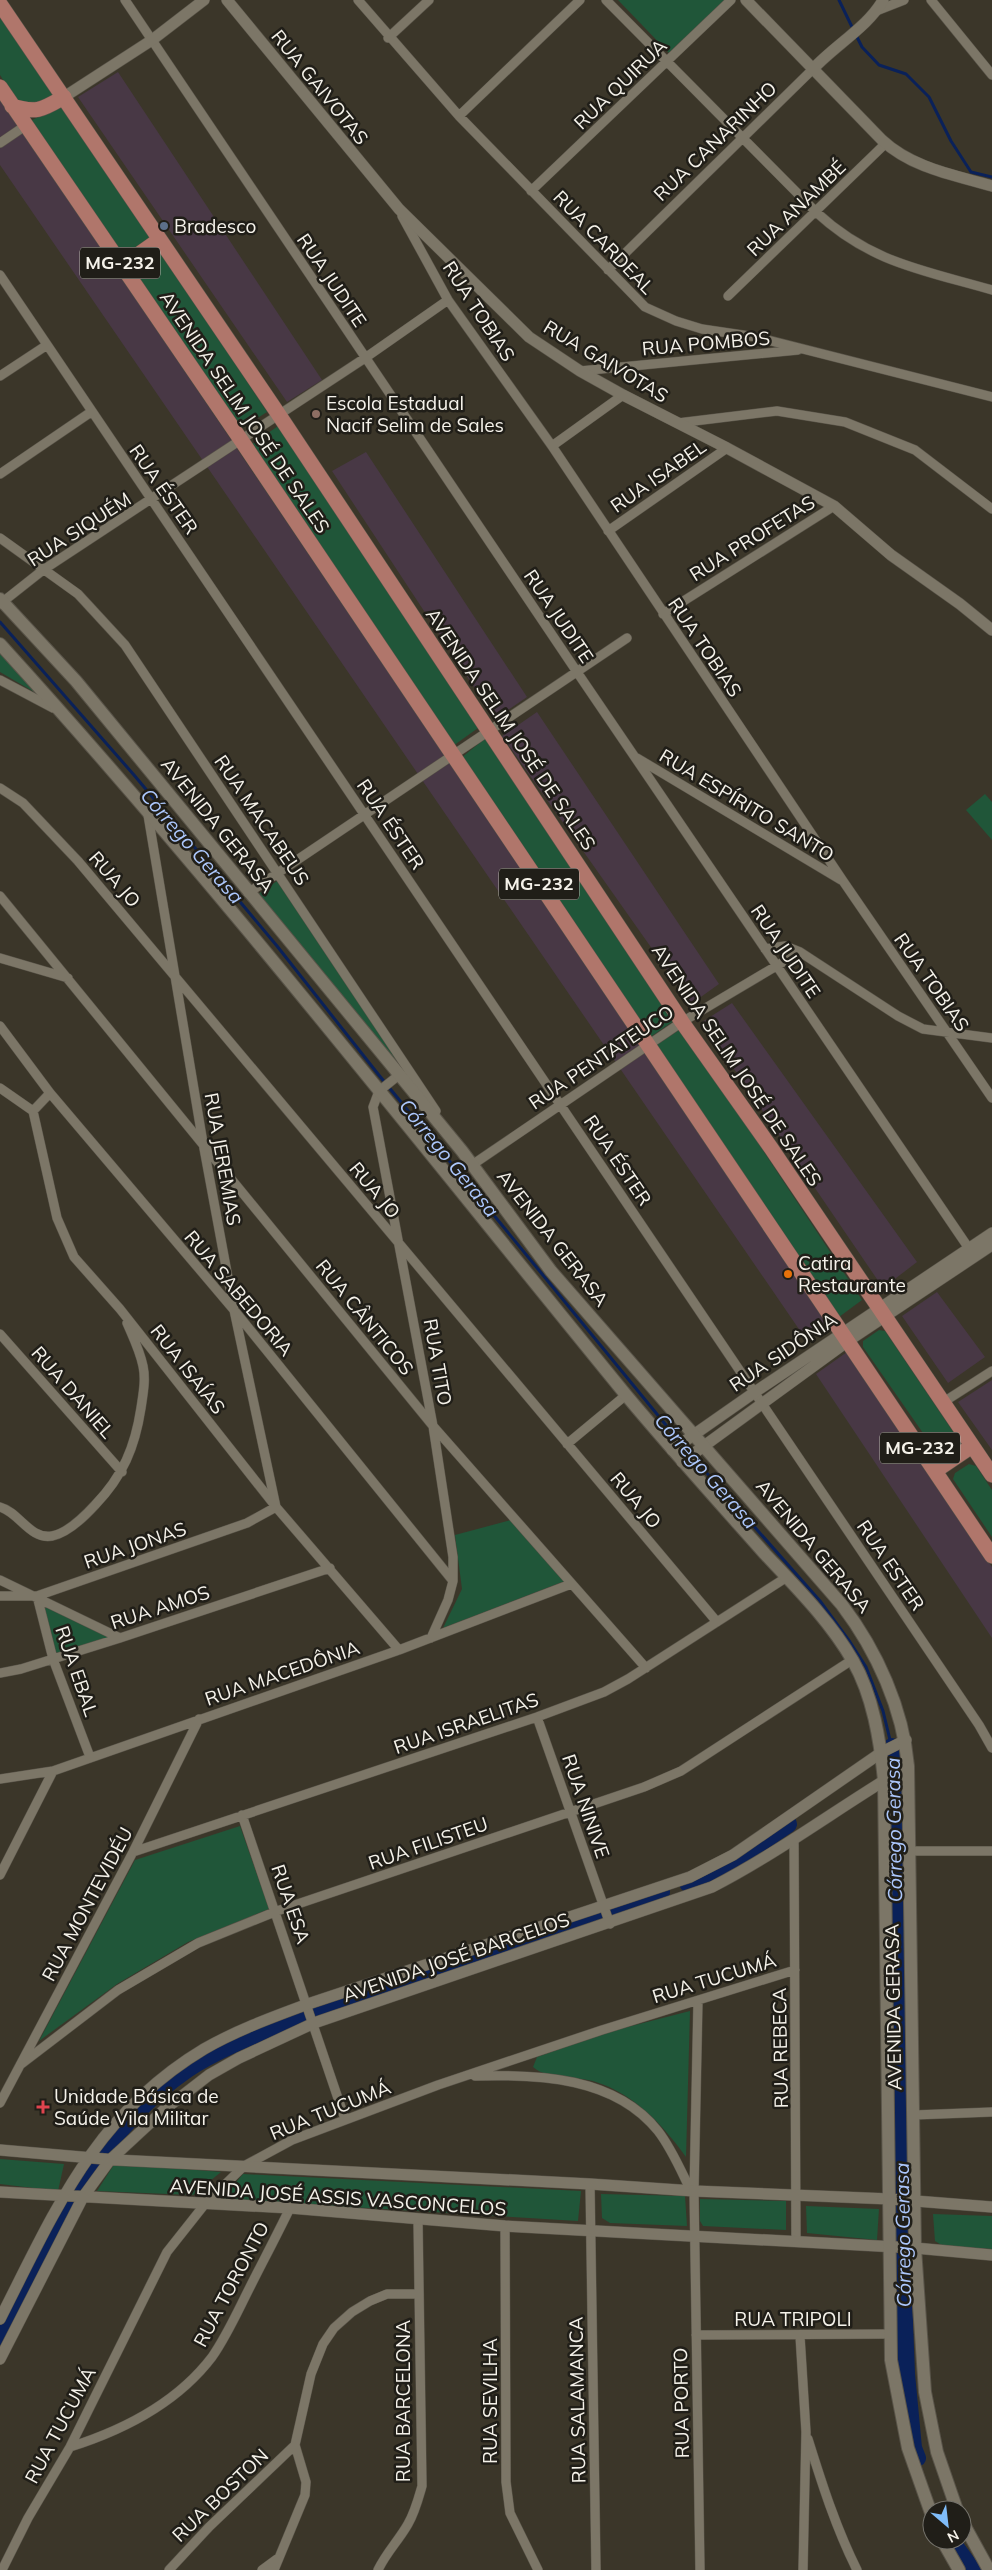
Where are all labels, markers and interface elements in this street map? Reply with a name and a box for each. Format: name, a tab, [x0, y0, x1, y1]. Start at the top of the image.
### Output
street label: RUA GAIVOTAS	[266, 25, 374, 149]
street label: RUA QUIRUA	[568, 34, 672, 134]
street label: RUA CANARINHO	[648, 76, 782, 206]
street label: RUA ANAMBÉ	[741, 155, 851, 261]
street label: RUA CARDEAL	[548, 185, 660, 299]
place label: Bradesco	[174, 214, 256, 238]
marker: Bradesco	[158, 220, 170, 232]
street label: RUA JUDITE	[292, 229, 372, 331]
road number: MG-232	[80, 248, 160, 278]
street label: RUA TOBIAS	[438, 256, 520, 366]
street label: AVENIDA SELIM JOSÉ DE SALES	[155, 286, 335, 538]
street label: RUA GAIVOTAS	[539, 314, 673, 408]
street label: RUA POMBOS	[641, 325, 771, 361]
place label: Escola Estadual Nacif Selim de Sales	[326, 391, 504, 437]
marker: Escola Estadual Nacif Selim de Sales	[310, 408, 322, 420]
street label: RUA ISABEL	[606, 434, 711, 518]
street label: RUA ÉSTER	[124, 439, 204, 539]
street label: RUA SIQUÉM	[23, 487, 135, 571]
street label: RUA PROFETAS	[685, 490, 819, 586]
street label: RUA JUDITE	[519, 565, 599, 667]
street label: RUA TOBIAS	[663, 593, 747, 701]
street label: AVENIDA SELIM JOSÉ DE SALES	[421, 603, 601, 855]
street label: RUA ESPÍRITO SANTO	[655, 743, 839, 867]
street label: RUA MACABEUS	[209, 750, 315, 890]
street label: AVENIDA GERASA	[156, 753, 280, 897]
street label: RUA ÉSTER	[352, 774, 430, 874]
water label: Córrego Gerasa	[135, 783, 249, 909]
street label: RUA JO	[84, 846, 146, 912]
road number: MG-232	[499, 869, 579, 900]
street label: RUA JUDITE	[746, 900, 826, 1002]
street label: RUA TOBIAS	[889, 928, 975, 1036]
street label: AVENIDA SELIM JOSÉ DE SALES	[647, 939, 827, 1191]
street label: RUA PENTATEUCO	[524, 1000, 678, 1114]
street label: RUA JEREMIAS	[200, 1091, 246, 1227]
water label: Córrego Gerasa	[394, 1093, 505, 1222]
street label: RUA ÉSTER	[579, 1110, 657, 1210]
street label: RUA JO	[344, 1157, 406, 1223]
street label: AVENIDA GERASA	[492, 1165, 614, 1311]
street label: RUA SABEDORIA	[179, 1225, 299, 1361]
place label: Catira Restaurante	[798, 1251, 906, 1297]
street label: RUA CÂNTICOS	[311, 1254, 419, 1380]
marker: Catira Restaurante	[782, 1268, 794, 1280]
street label: RUA SIDÔNIA	[725, 1307, 841, 1397]
street label: RUA TITO	[419, 1317, 457, 1407]
street label: RUA ISAÍAS	[146, 1319, 230, 1419]
street label: RUA DANIEL	[26, 1341, 120, 1444]
water label: Córrego Gerasa	[649, 1408, 763, 1534]
road number: MG-232	[880, 1432, 960, 1464]
street label: RUA JO	[605, 1467, 667, 1533]
street label: AVENIDA GERASA	[751, 1474, 877, 1618]
street label: RUA ESTER	[852, 1515, 930, 1615]
street label: RUA JONAS	[81, 1516, 189, 1574]
street label: RUA AMOS	[107, 1580, 213, 1634]
street label: RUA EBAL	[50, 1623, 104, 1720]
street label: RUA MACEDÔNIA	[202, 1635, 363, 1711]
street label: RUA ISRAELITAS	[390, 1687, 542, 1759]
street label: RUA NINIVE	[557, 1751, 615, 1861]
water label: Córrego Gerasa	[880, 1757, 907, 1903]
street label: RUA FILISTEU	[365, 1811, 491, 1875]
street label: RUA MONTEVIDÉU	[36, 1823, 138, 1985]
street label: RUA ESA	[266, 1861, 316, 1947]
street label: AVENIDA JOSÉ BARCELOS	[339, 1907, 573, 2007]
street label: AVENIDA GERASA	[880, 1923, 906, 2091]
street label: RUA TUCUMÁ	[649, 1948, 779, 2008]
street label: RUA REBECA	[767, 1987, 793, 2109]
street label: RUA TUCUMÁ	[266, 2075, 394, 2145]
place label: Unidade Básica de Saúde Vila Militar	[54, 2084, 219, 2130]
marker: Unidade Básica de Saúde Vila Militar	[36, 2100, 50, 2114]
water label: Córrego Gerasa	[889, 2162, 916, 2308]
street label: AVENIDA JOSÉ ASSIS VASCONCELOS	[169, 2173, 507, 2221]
street label: RUA TORONTO	[188, 2217, 274, 2351]
street label: RUA TRIPOLI	[734, 2307, 852, 2331]
street label: RUA SALAMANCA	[564, 2316, 590, 2484]
street label: RUA BARCELONA	[391, 2320, 415, 2482]
street label: RUA SEVILHA	[478, 2338, 502, 2464]
street label: RUA PORTO	[668, 2347, 694, 2459]
street label: RUA TUCUMÁ	[19, 2363, 101, 2487]
street label: RUA BOSTON	[167, 2443, 273, 2547]
north arrow	[922, 2500, 972, 2550]
text: N	[944, 2526, 962, 2547]

